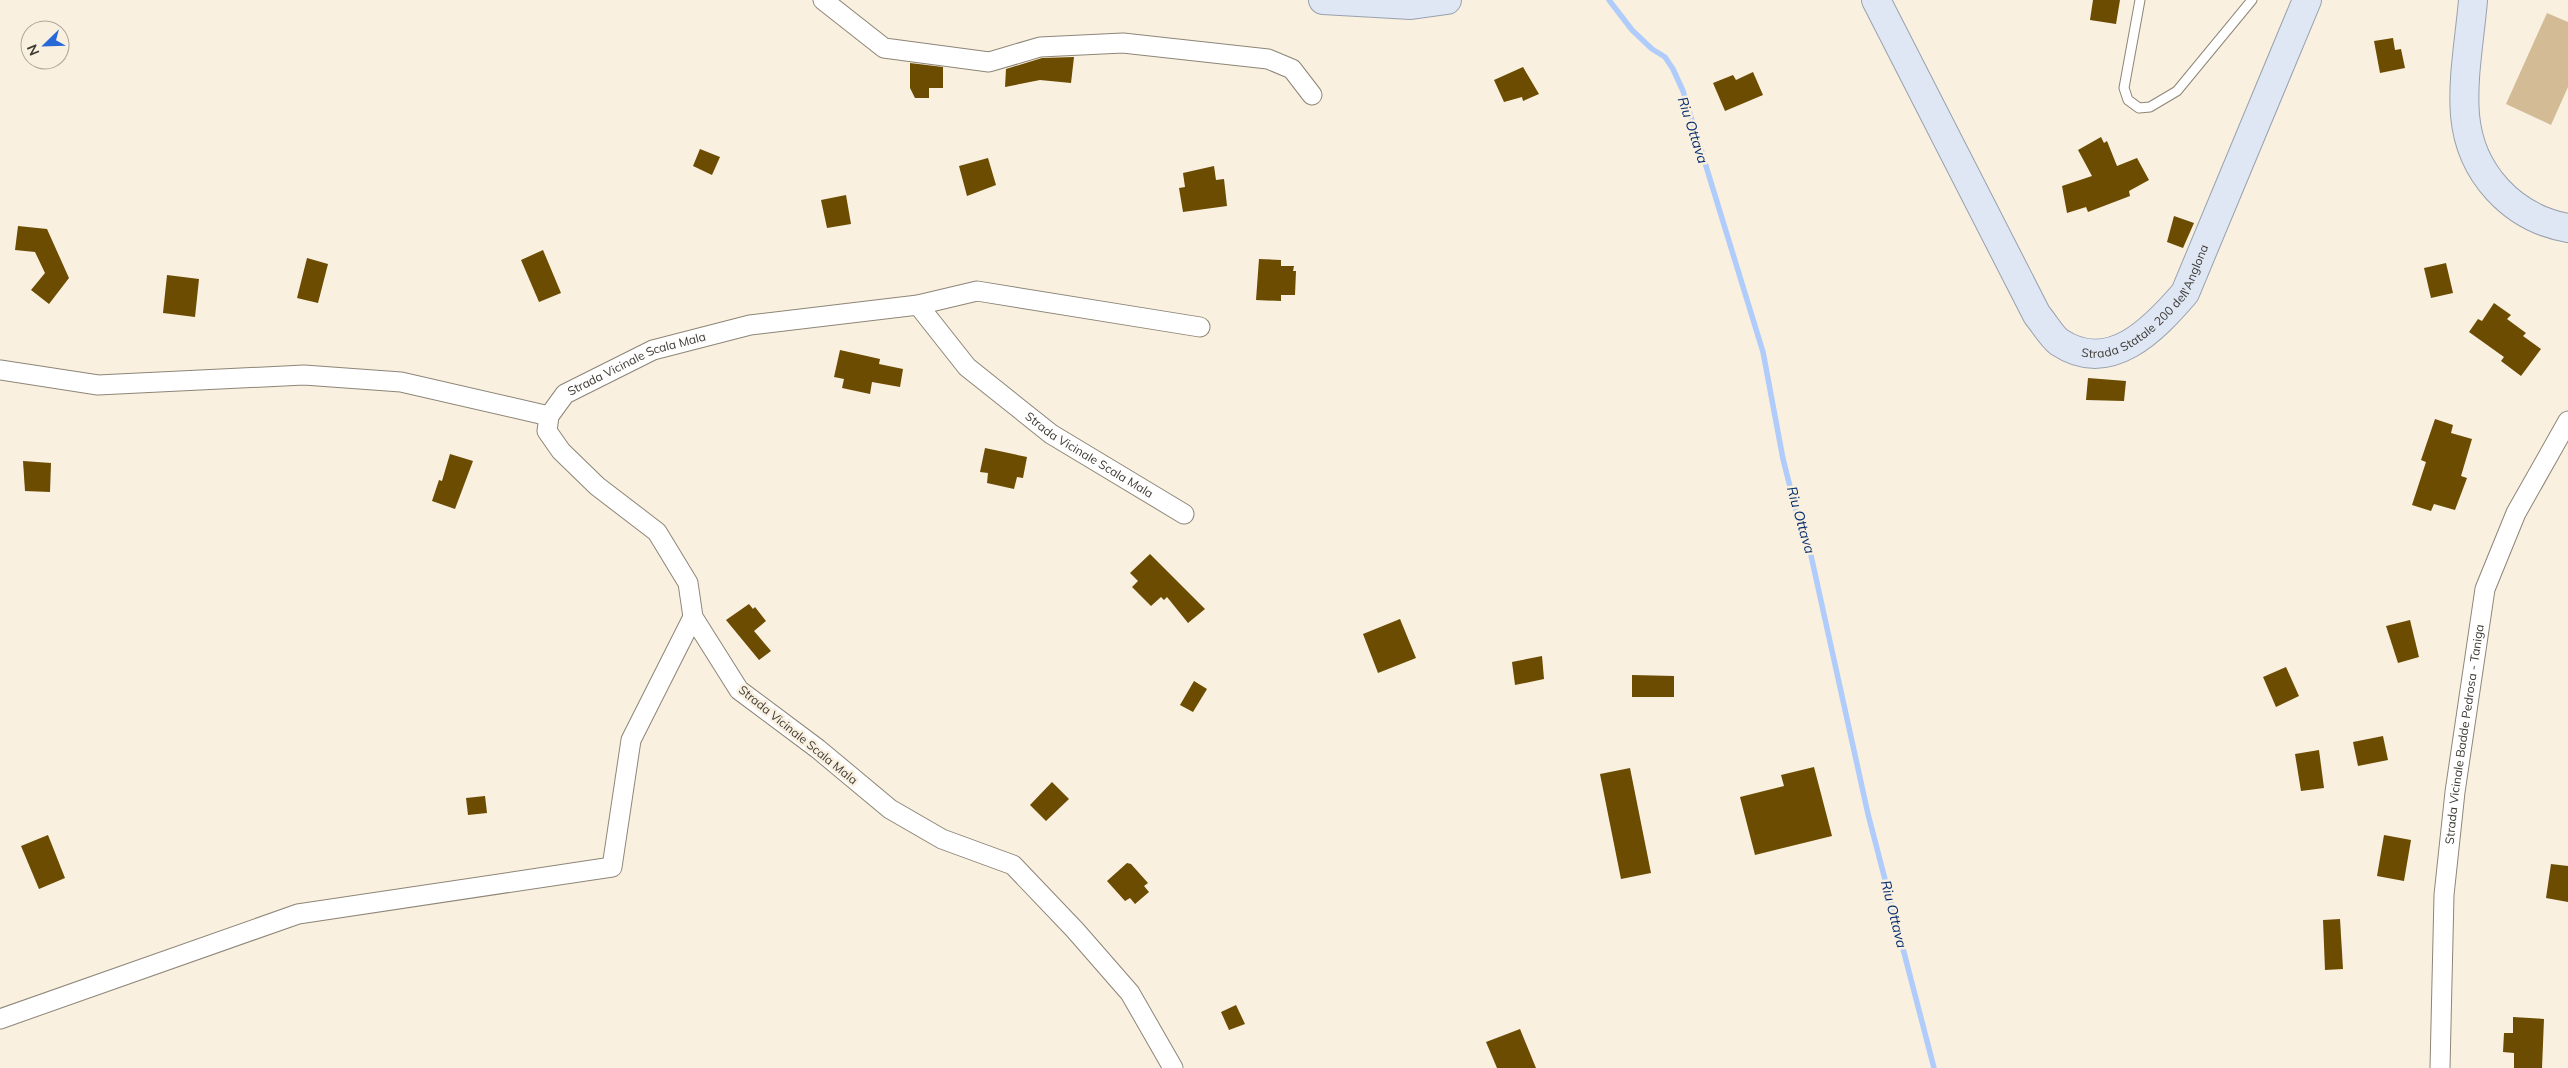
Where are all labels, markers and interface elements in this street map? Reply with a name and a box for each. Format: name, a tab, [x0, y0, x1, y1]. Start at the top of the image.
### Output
north arrow	[20, 20, 70, 70]
text: N	[23, 42, 43, 58]
water label: Riu Ottava	[1674, 94, 1712, 166]
street label: Strada Statale 200 dell'Anglona	[2080, 242, 2211, 361]
street label: Strada Vicinale Scala Mala	[565, 329, 707, 399]
street label: Strada Vicinale Scala Mala	[1022, 408, 1156, 501]
water label: Riu Ottava	[1783, 484, 1819, 556]
street label: Strada Vicinale Badde Pedrosa - Taniga	[2441, 623, 2487, 845]
street label: Strada Vicinale Scala Mala	[736, 682, 861, 787]
water label: Riu Ottava	[1877, 878, 1911, 950]

